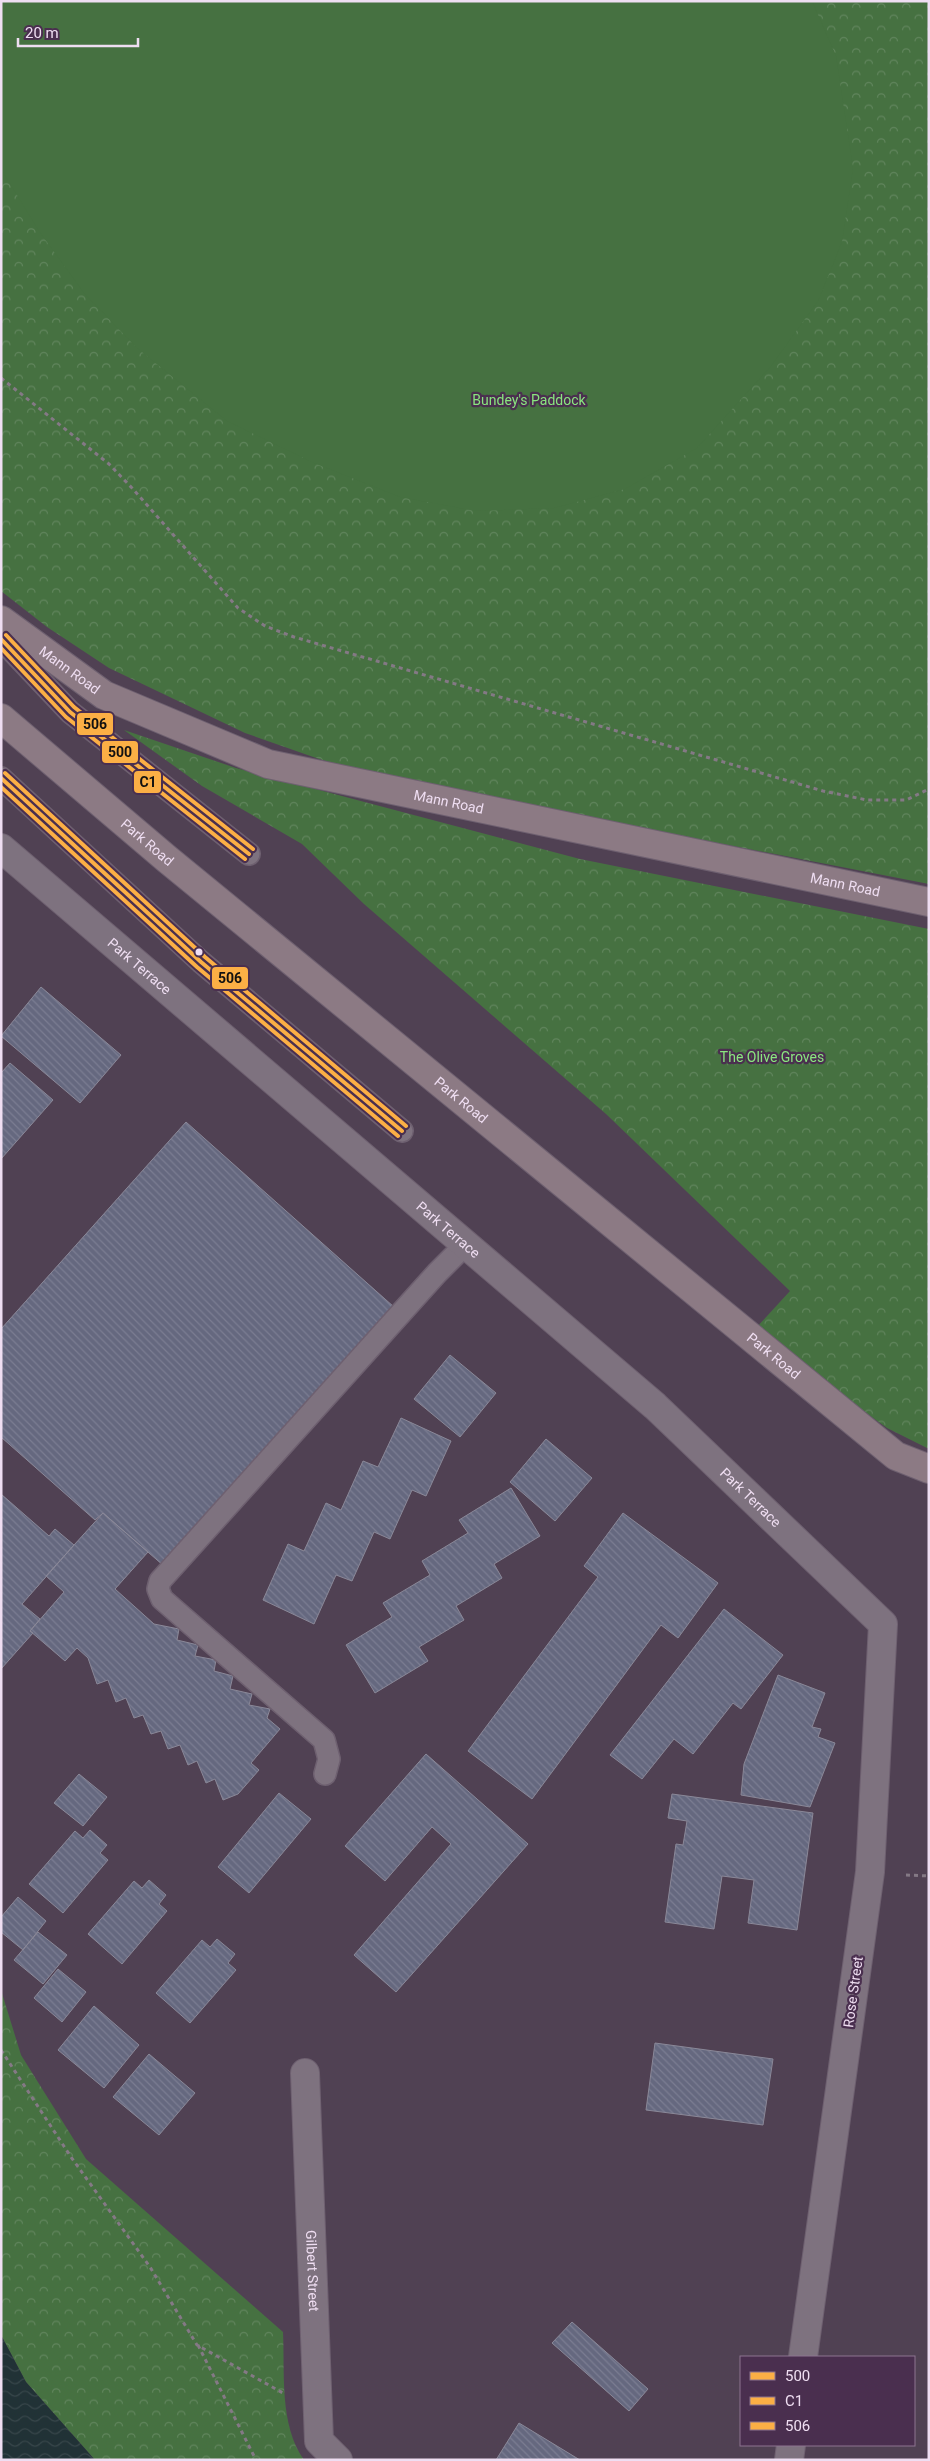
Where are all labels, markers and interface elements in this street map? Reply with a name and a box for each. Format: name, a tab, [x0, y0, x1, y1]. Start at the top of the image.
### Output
scale bar	[18, 15, 138, 47]
text: 20 m	[25, 24, 59, 42]
park label: Bundey's Paddock	[472, 392, 587, 408]
street label: Mann Road	[36, 643, 103, 697]
line badge: 506	[76, 712, 114, 736]
text: 506	[83, 716, 107, 732]
line badge: 500	[101, 740, 139, 764]
text: 500	[108, 744, 132, 760]
line badge: C1	[133, 770, 162, 794]
text: C1	[139, 774, 157, 790]
street label: Mann Road	[412, 787, 485, 817]
street label: Park Road	[118, 816, 177, 869]
street label: Mann Road	[809, 869, 882, 900]
street label: Park Terrace	[105, 935, 174, 998]
unlabelled marker	[194, 947, 204, 957]
line badge: 506	[211, 966, 249, 990]
text: 506	[218, 970, 242, 986]
park label: The Olive Groves	[720, 1049, 824, 1065]
street label: Park Road	[431, 1073, 491, 1126]
street label: Park Terrace	[413, 1198, 483, 1261]
street label: Park Road	[744, 1329, 803, 1382]
street label: Park Terrace	[717, 1465, 784, 1530]
street label: Rose Street	[840, 1955, 866, 2029]
street label: Gilbert Street	[303, 2230, 322, 2312]
legend	[740, 2356, 915, 2446]
text: 500	[785, 2367, 810, 2385]
text: C1	[785, 2392, 803, 2410]
text: 506	[785, 2417, 810, 2435]

